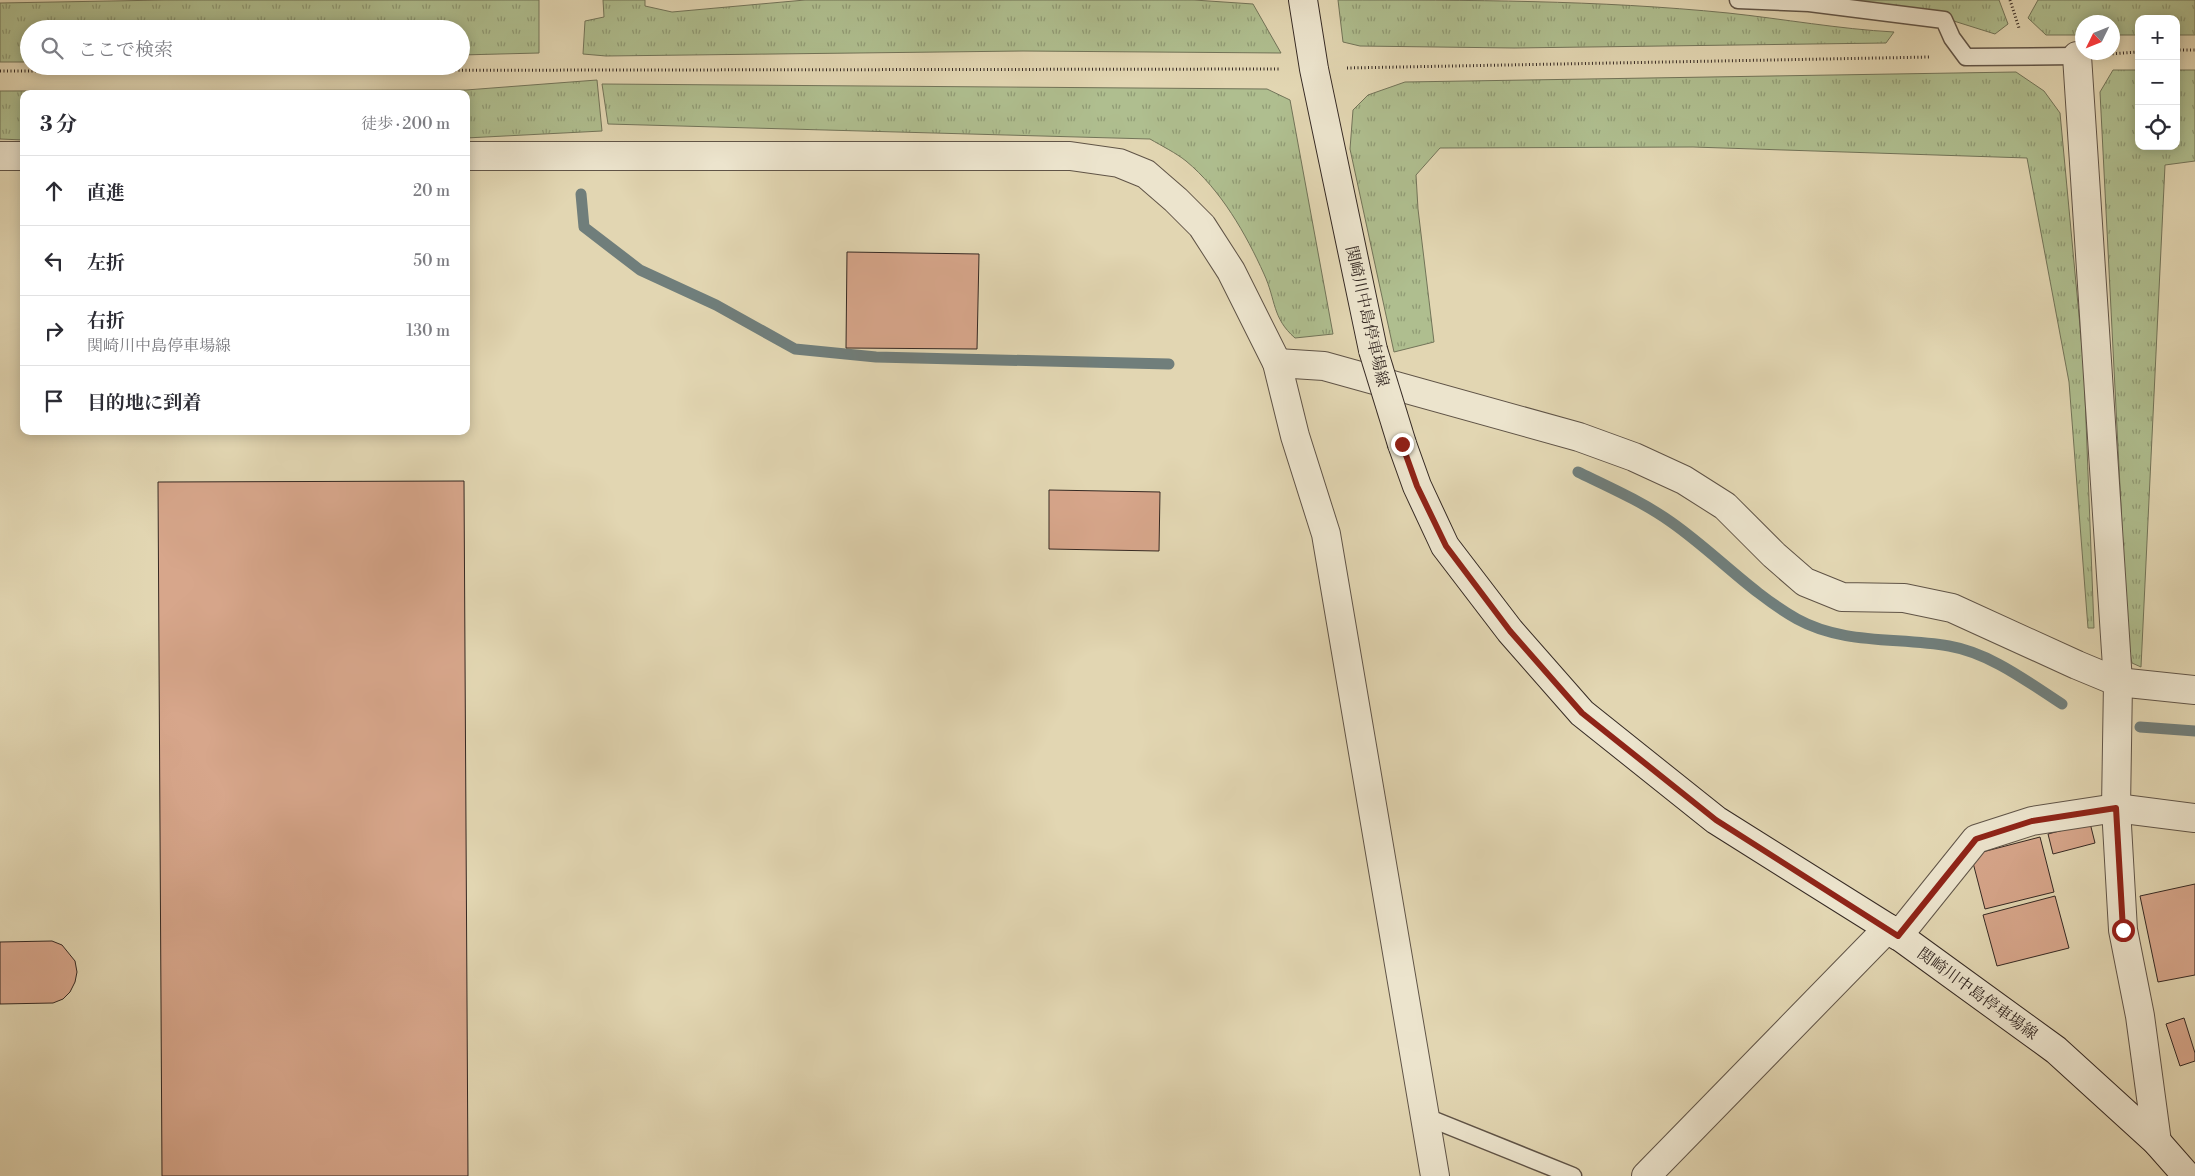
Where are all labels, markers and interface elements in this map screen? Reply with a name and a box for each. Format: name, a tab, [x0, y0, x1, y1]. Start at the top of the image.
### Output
north arrow	[2075, 15, 2120, 60]
map controls	[2135, 15, 2180, 150]
button: +	[2135, 15, 2180, 60]
search box	[20, 20, 470, 75]
icon: search	[38, 34, 66, 62]
text: ここで検索	[78, 38, 173, 62]
button: −	[2135, 60, 2180, 105]
button: locate	[2135, 105, 2180, 150]
text: 3 分	[40, 112, 77, 138]
text: 徒歩 · 200 m	[361, 114, 450, 134]
icon: ahead	[40, 177, 68, 205]
text: 直進	[87, 181, 125, 205]
text: 20 m	[413, 181, 450, 201]
street label: 関崎川中島停車場線	[1341, 244, 1393, 389]
icon: left	[40, 247, 68, 275]
text: 左折	[87, 251, 125, 275]
text: 50 m	[413, 251, 450, 271]
text: 右折	[87, 309, 125, 333]
icon: right	[40, 317, 68, 345]
text: 130 m	[406, 321, 450, 341]
text: 関崎川中島停車場線	[87, 336, 231, 356]
icon: arrive	[40, 387, 68, 415]
text: 目的地に到着	[87, 391, 201, 415]
route end	[1391, 433, 1414, 456]
route start	[2112, 919, 2135, 942]
street label: 関崎川中島停車場線	[1913, 943, 2042, 1044]

